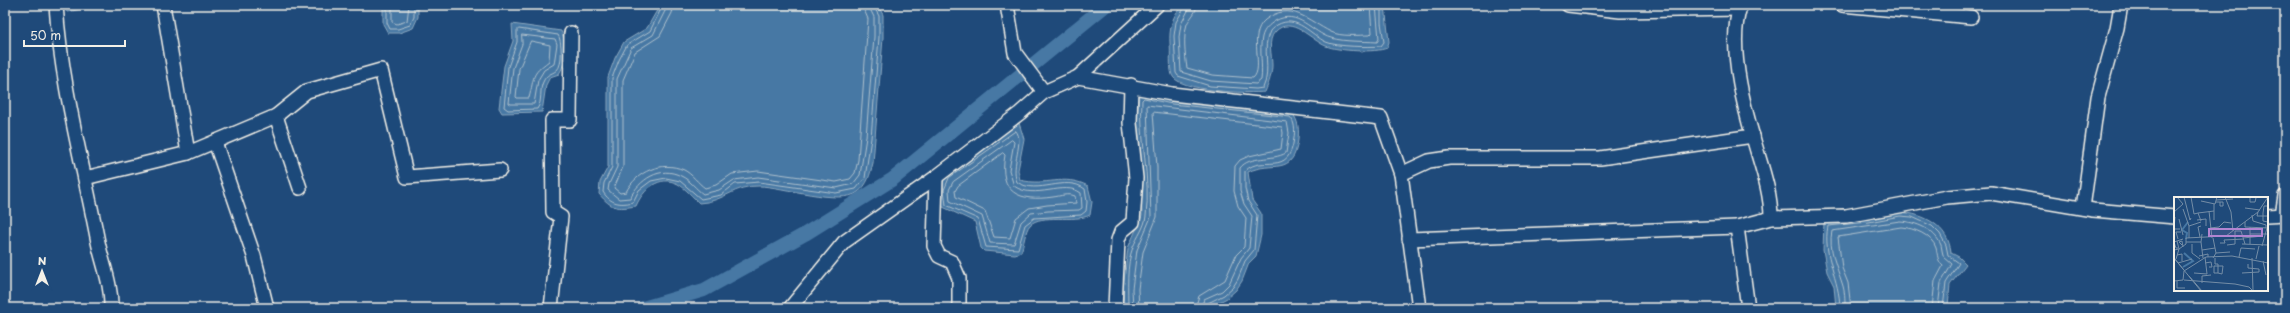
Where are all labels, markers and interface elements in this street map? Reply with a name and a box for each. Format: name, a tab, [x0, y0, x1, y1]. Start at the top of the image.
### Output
scale bar	[24, 22, 125, 48]
text: 50 m	[30, 26, 61, 44]
inset map	[2174, 197, 2268, 291]
north arrow	[22, 251, 62, 291]
text: N	[38, 252, 47, 269]

